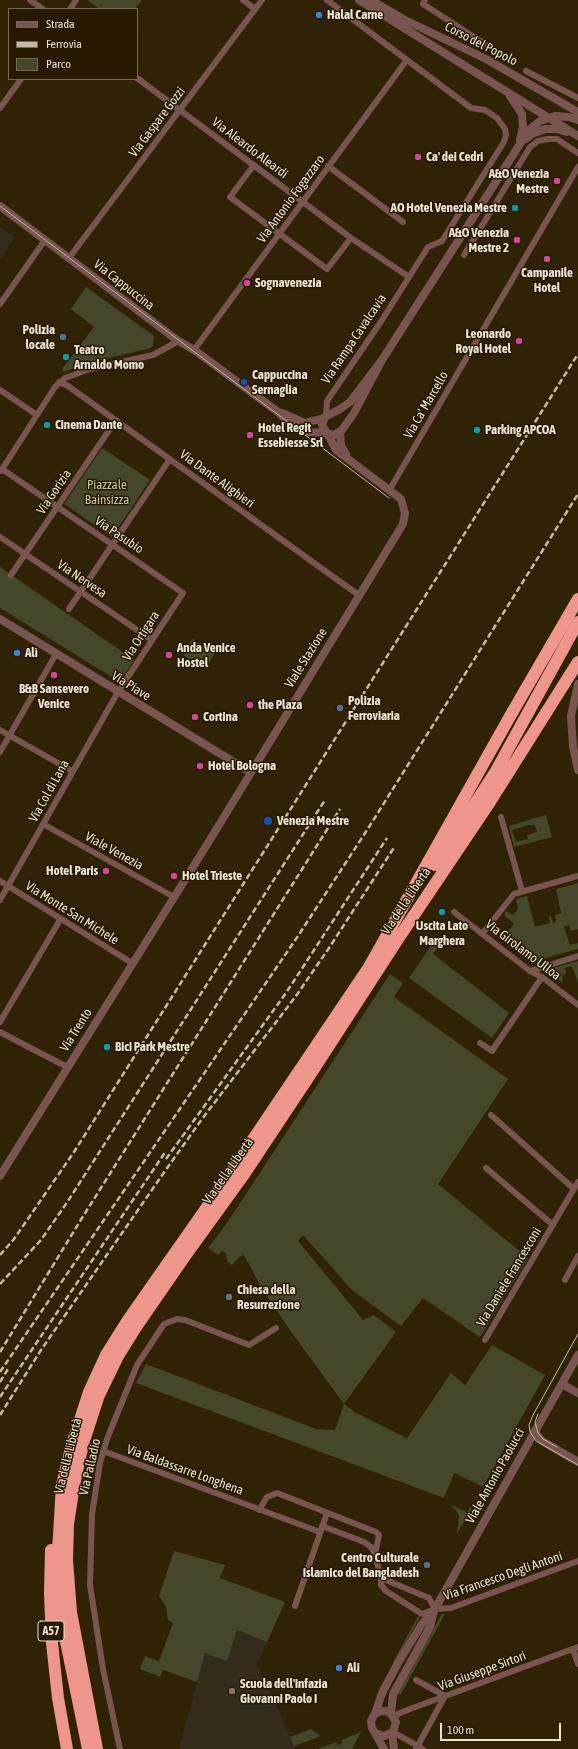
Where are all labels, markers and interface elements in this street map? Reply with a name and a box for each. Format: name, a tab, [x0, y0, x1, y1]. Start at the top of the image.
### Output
place label: Halal Carne	[327, 7, 383, 23]
legend	[8, 8, 138, 80]
marker: Halal Carne	[314, 10, 324, 20]
text: Strada	[46, 17, 75, 31]
street label: Corso del Popolo	[442, 19, 520, 69]
text: Ferrovia	[46, 37, 82, 51]
text: Parco	[46, 57, 71, 71]
street label: Via Gaspare Gozzi	[126, 84, 188, 160]
street label: Via Aleardo Aleardi	[209, 114, 291, 182]
place label: Ca' dei Cedri	[426, 149, 483, 165]
street label: Via Antonio Fogazzaro	[254, 152, 328, 246]
marker: Ca' dei Cedri	[413, 152, 423, 162]
place label: A&O Venezia Mestre	[489, 166, 549, 197]
marker: A&O Venezia Mestre	[552, 176, 562, 186]
place label: AO Hotel Venezia Mestre	[391, 200, 507, 216]
marker: AO Hotel Venezia Mestre	[510, 203, 520, 213]
place label: A&O Venezia Mestre 2	[449, 225, 509, 256]
marker: A&O Venezia Mestre 2	[512, 235, 522, 245]
marker: Campanile Hotel	[542, 254, 552, 264]
street label: Via Cappuccina	[91, 256, 157, 314]
place label: Campanile Hotel	[521, 265, 573, 296]
place label: Sognavenezia	[255, 275, 322, 291]
marker: Sognavenezia	[242, 278, 252, 288]
street label: Via Rampa Cavalcavia	[318, 291, 390, 387]
place label: Polizia locale	[23, 322, 55, 353]
place label: Leonardo Royal Hotel	[455, 326, 511, 357]
marker: Polizia locale	[58, 332, 68, 342]
marker: Leonardo Royal Hotel	[514, 336, 524, 346]
place label: Teatro Arnaldo Momo	[74, 342, 144, 373]
marker: Teatro Arnaldo Momo	[61, 352, 71, 362]
place label: Cappuccina Sernaglia	[252, 367, 307, 398]
street label: Via Ca' Marcello	[400, 369, 452, 441]
marker: Cappuccina Sernaglia	[239, 377, 249, 387]
place label: Cinema Dante	[55, 417, 122, 433]
marker: Cinema Dante	[42, 420, 52, 430]
place label: Hotel Regit Essebiesse Srl	[258, 420, 323, 451]
place label: Parking APCOA	[485, 422, 556, 438]
marker: Parking APCOA	[472, 425, 482, 435]
marker: Hotel Regit Essebiesse Srl	[245, 430, 255, 440]
street label: Via Dante Alighieri	[177, 447, 257, 511]
street label: Via Gorizia	[33, 467, 75, 517]
park label: Piazzale Bainsizza	[85, 477, 129, 508]
street label: Via Pasubio	[92, 513, 146, 557]
street label: Via Nervesa	[54, 557, 110, 601]
street label: Via Ortigara	[119, 608, 163, 664]
street label: Viale Stazione	[281, 625, 331, 691]
place label: Anda Venice Hostel	[177, 640, 236, 671]
place label: Alì	[25, 645, 38, 661]
marker: Alì	[12, 648, 22, 658]
marker: Anda Venice Hostel	[164, 650, 174, 660]
street label: Via Piave	[108, 668, 154, 704]
marker: B&B Sansevero Venice	[49, 670, 59, 680]
place label: B&B Sansevero Venice	[19, 681, 89, 712]
place label: Polizia Ferroviaria	[348, 693, 400, 724]
place label: the Plaza	[258, 697, 302, 713]
marker: the Plaza	[245, 700, 255, 710]
marker: Polizia Ferroviaria	[335, 703, 345, 713]
place label: Cortina	[203, 709, 238, 725]
marker: Cortina	[190, 712, 200, 722]
street label: Via Col di Lana	[26, 757, 72, 825]
place label: Hotel Bologna	[208, 758, 276, 774]
marker: Hotel Bologna	[195, 761, 205, 771]
place label: Venezia Mestre	[277, 813, 349, 829]
marker: Venezia Mestre	[262, 815, 274, 827]
street label: Viale Venezia	[82, 829, 146, 873]
place label: Hotel Paris	[46, 863, 98, 879]
street label: Via della Libertà	[378, 864, 434, 938]
marker: Hotel Paris	[101, 866, 111, 876]
place label: Hotel Trieste	[182, 868, 242, 884]
marker: Hotel Trieste	[169, 871, 179, 881]
street label: Via Monte San Michele	[22, 878, 122, 948]
marker: Uscita Lato Marghera	[437, 907, 447, 917]
street label: Via Girolamo Ulloa	[482, 917, 564, 983]
place label: Uscita Lato Marghera	[416, 918, 468, 949]
street label: Via Trento	[57, 1006, 95, 1054]
place label: Bici Park Mestre	[115, 1039, 190, 1055]
marker: Bici Park Mestre	[102, 1042, 112, 1052]
street label: Via della Libertà	[199, 1135, 257, 1207]
street label: Via Daniele Francesconi	[473, 1224, 545, 1330]
place label: Chiesa della Resurrezione	[237, 1282, 300, 1313]
marker: Chiesa della Resurrezione	[224, 1292, 234, 1302]
street label: Via della Libertà	[51, 1416, 85, 1496]
street label: Viale Antonio Paolucci	[462, 1426, 528, 1526]
street label: Via Palladio	[76, 1437, 104, 1497]
street label: Via Baldassarre Longhena	[125, 1442, 245, 1498]
street label: Via Francesco Degli Antoni	[441, 1548, 565, 1604]
place label: Centro Culturale Islamico del Bangladesh	[303, 1550, 419, 1581]
marker: Centro Culturale Islamico del Bangladesh	[422, 1560, 432, 1570]
road number: A57	[38, 1621, 64, 1641]
street label: Via Giuseppe Sirtori	[436, 1648, 528, 1694]
place label: Ali	[347, 1660, 360, 1676]
marker: Ali	[334, 1663, 344, 1673]
place label: Scuola dell'infazia Giovanni Paolo I	[240, 1676, 328, 1707]
marker: Scuola dell'infazia Giovanni Paolo I	[227, 1686, 237, 1696]
scale bar	[442, 1715, 563, 1741]
text: 100 m	[447, 1723, 474, 1737]

